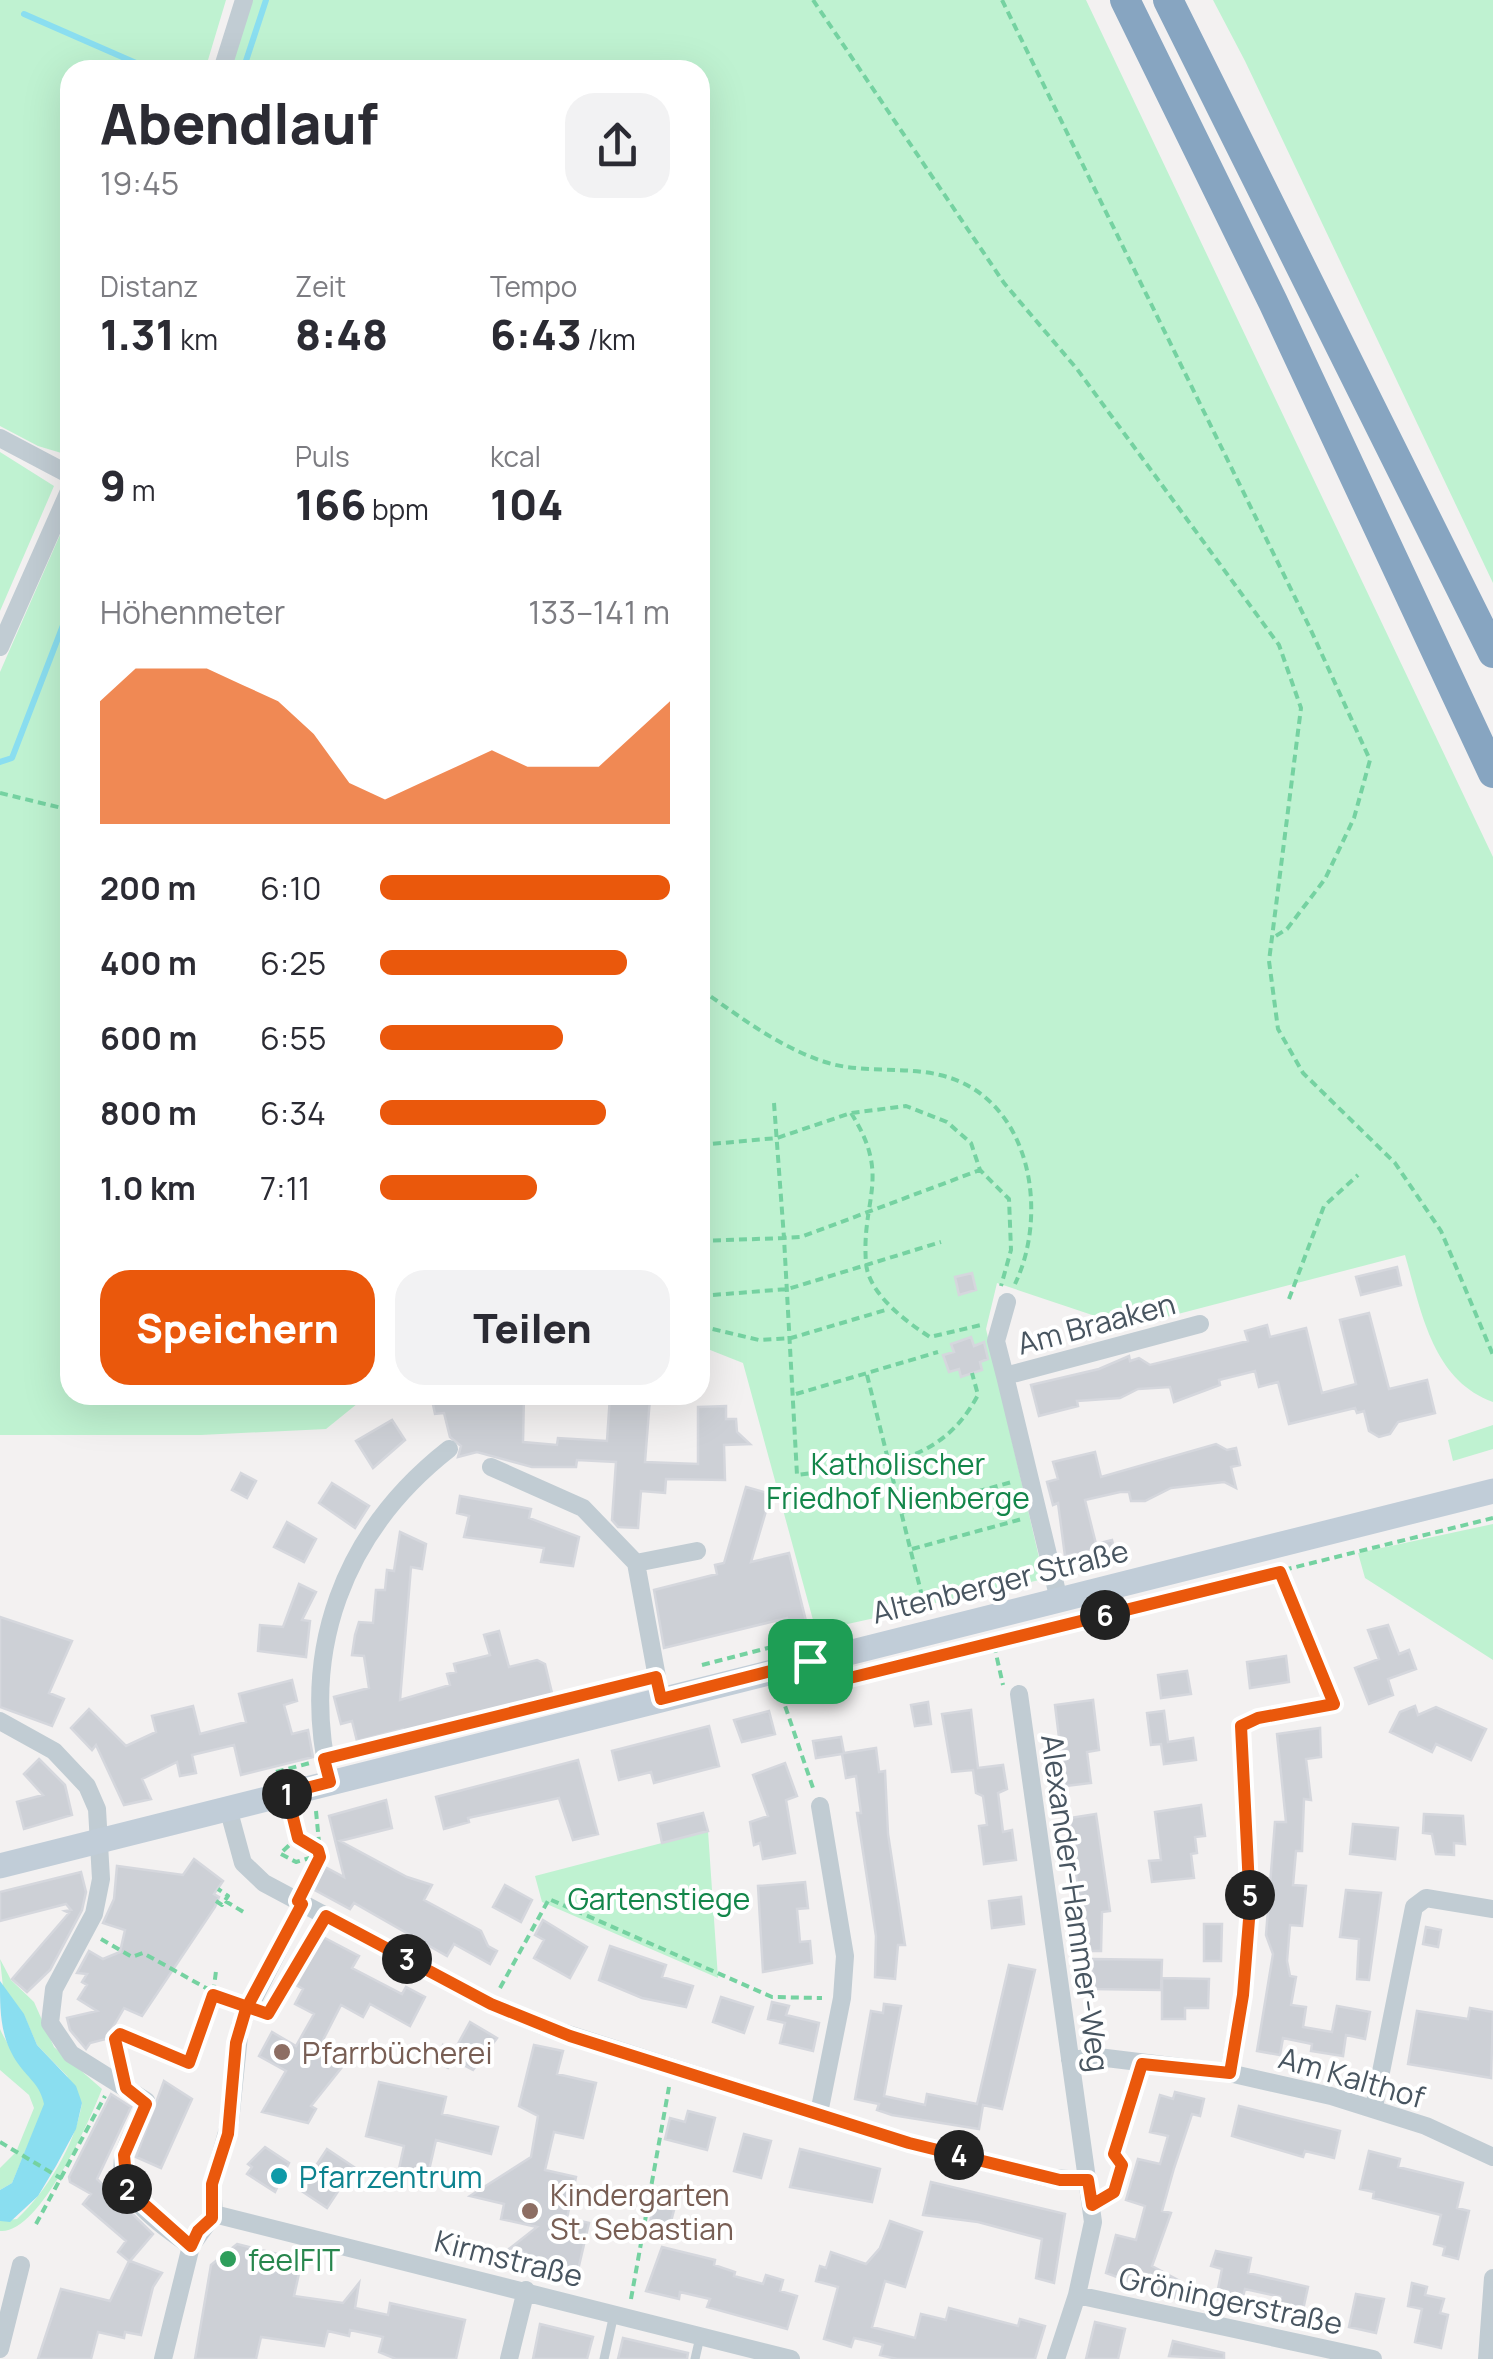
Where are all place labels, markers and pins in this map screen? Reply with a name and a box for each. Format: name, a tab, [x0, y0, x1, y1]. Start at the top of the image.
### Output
pin: 6	[1080, 1590, 1130, 1640]
pin	[768, 1619, 853, 1704]
pin: 1	[262, 1769, 312, 1819]
pin: 5	[1225, 1870, 1275, 1920]
pin: 3	[382, 1934, 432, 1984]
place label: Pfarrbücherei	[302, 2032, 492, 2073]
marker: Pfarrbücherei	[271, 2041, 293, 2063]
pin: 4	[934, 2130, 984, 2180]
place label: Pfarrzentrum	[299, 2156, 482, 2197]
pin: 2	[102, 2164, 152, 2214]
marker: Pfarrzentrum	[268, 2165, 290, 2187]
place label: Kindergarten St. Sebastian	[550, 2174, 734, 2249]
marker: Kindergarten St. Sebastian	[519, 2200, 541, 2222]
place label: feelFIT	[248, 2239, 340, 2280]
marker: feelFIT	[217, 2248, 239, 2270]

